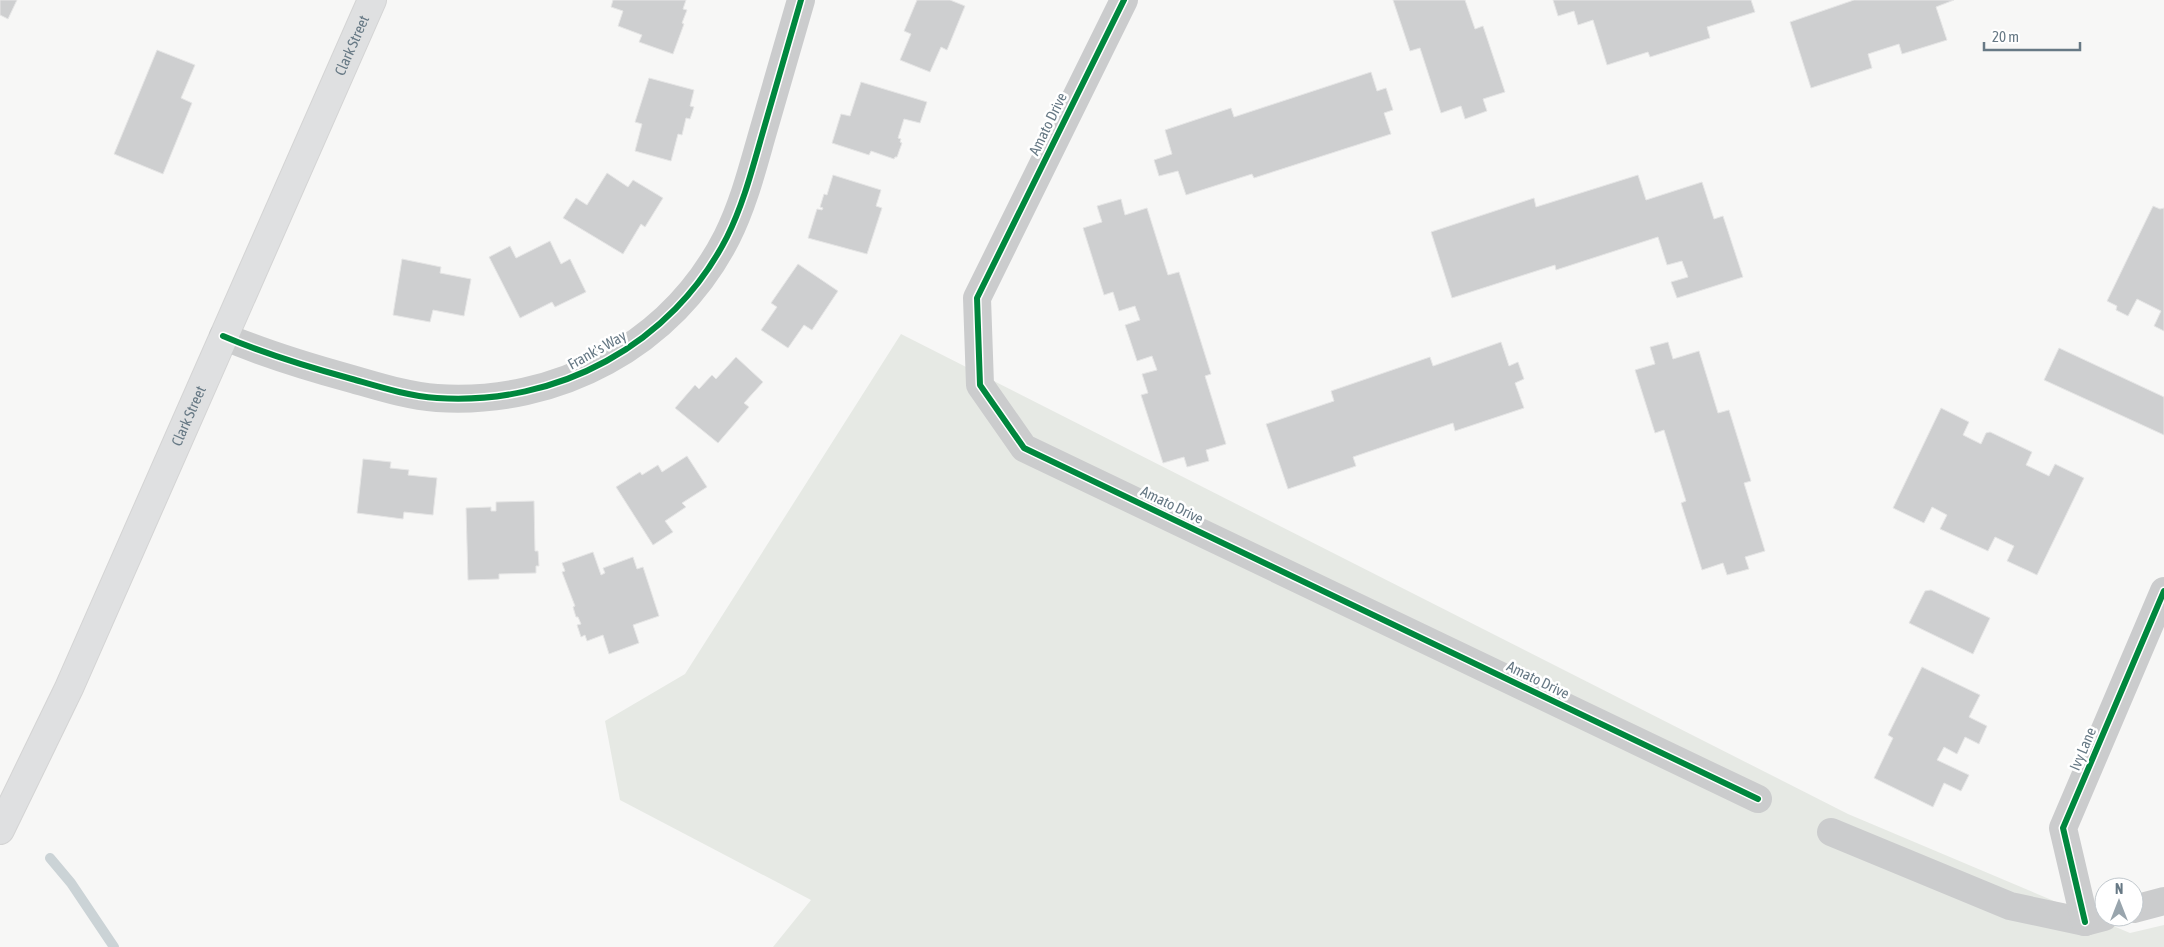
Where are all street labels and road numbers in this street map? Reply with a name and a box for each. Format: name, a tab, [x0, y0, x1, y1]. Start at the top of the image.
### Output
street label: Clark Street	[331, 13, 372, 78]
street label: Amato Drive	[1025, 90, 1070, 158]
street label: Frank's Way	[565, 327, 629, 373]
street label: Clark Street	[168, 383, 209, 449]
street label: Amato Drive	[1138, 482, 1206, 527]
street label: Amato Drive	[1504, 657, 1572, 702]
street label: Ivy Lane	[2066, 725, 2099, 773]

